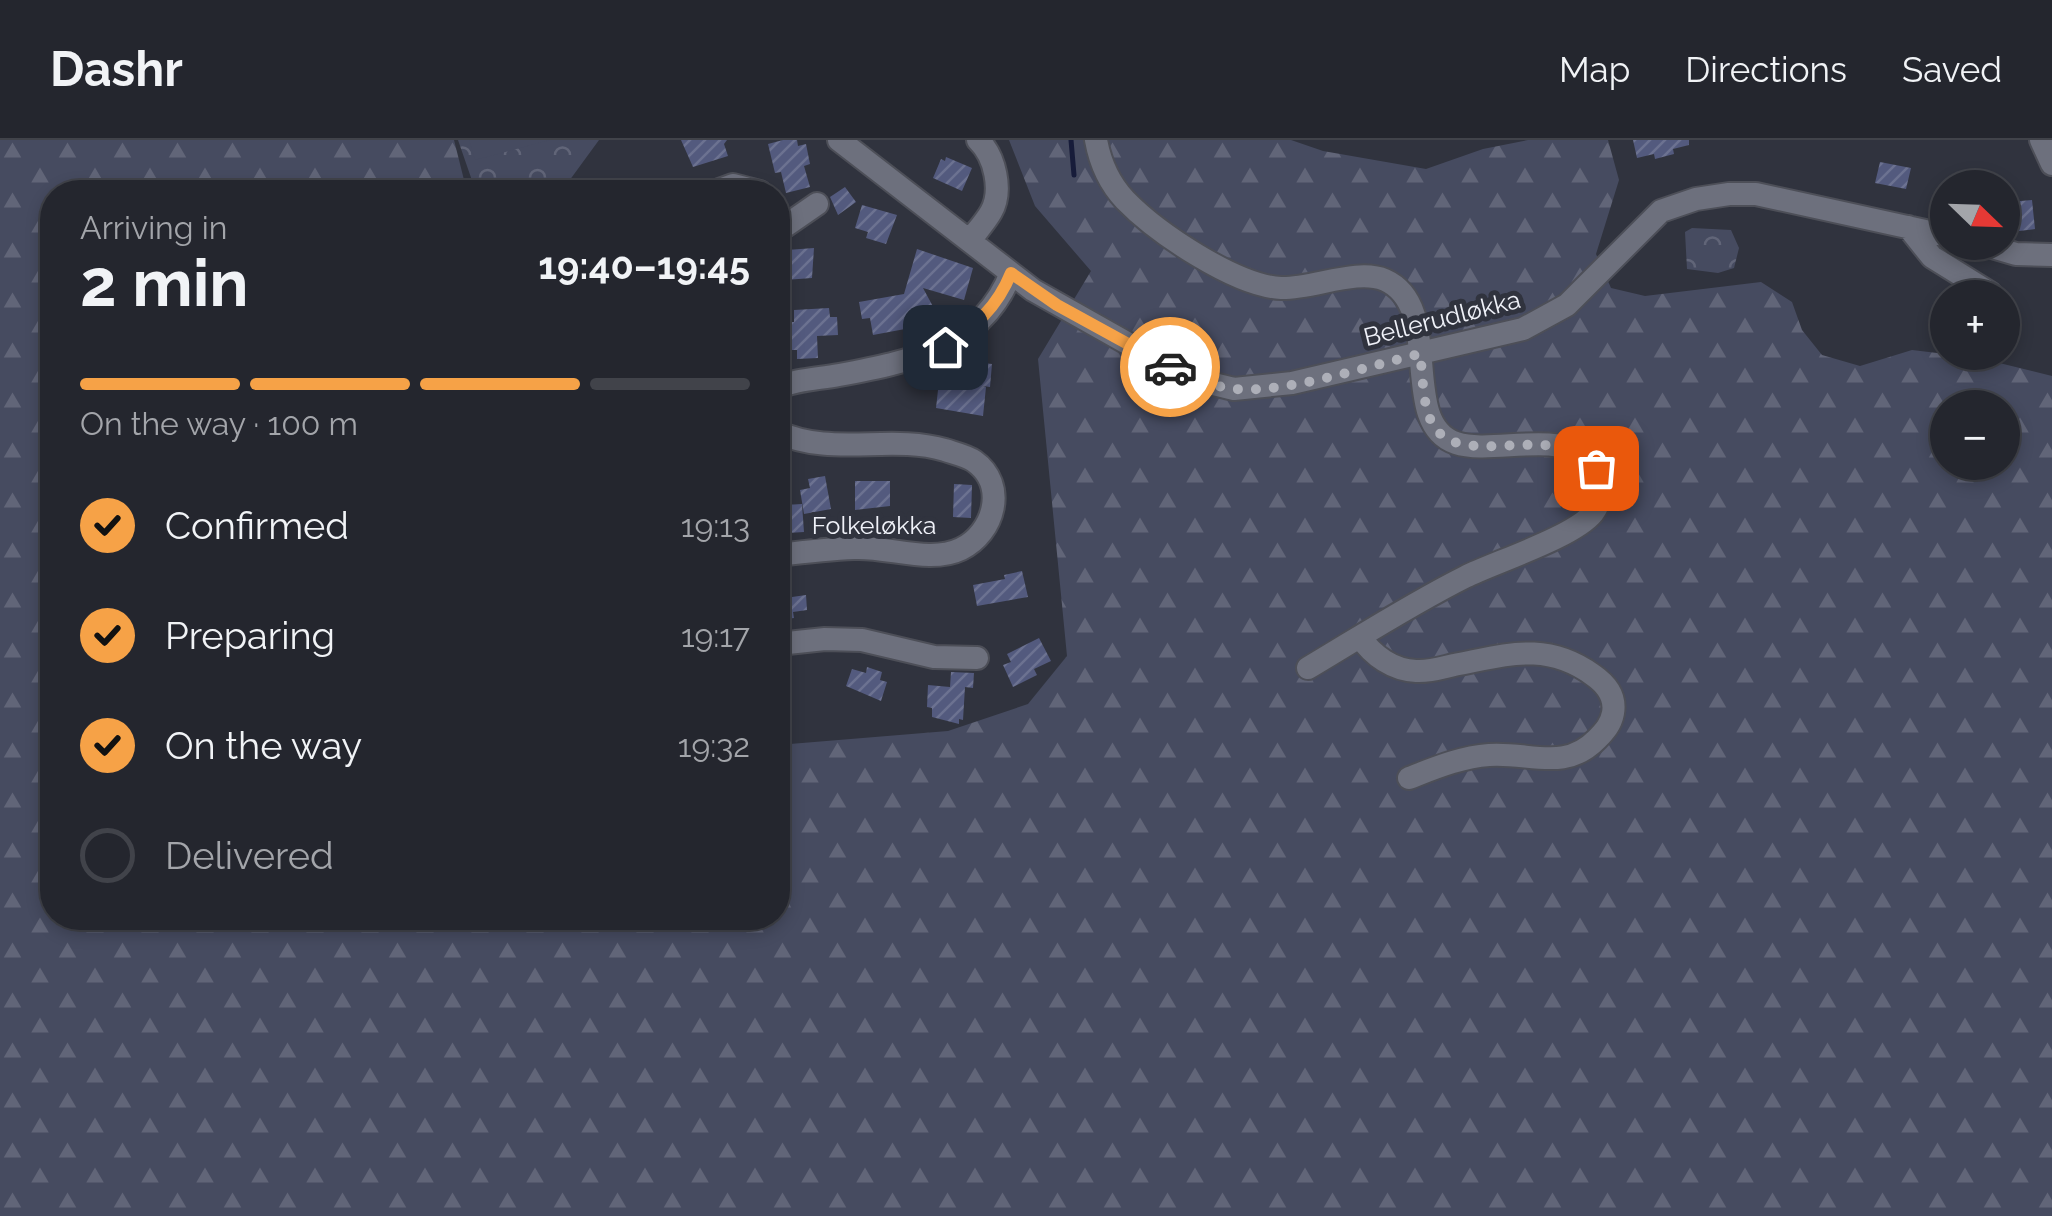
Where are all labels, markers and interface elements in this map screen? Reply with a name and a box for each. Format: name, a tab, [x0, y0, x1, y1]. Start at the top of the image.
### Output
text: Dashr	[50, 41, 183, 97]
text: Map	[1559, 49, 1630, 90]
text: Directions	[1685, 49, 1847, 90]
text: Saved	[1902, 49, 2002, 90]
north arrow	[1930, 170, 2020, 260]
map controls	[1930, 170, 2020, 480]
text: Arriving in	[80, 209, 227, 246]
text: 19:40–19:45	[538, 243, 750, 288]
text: 2 min	[80, 245, 249, 321]
button: +	[1930, 280, 2020, 370]
street label: Bellerudløkka	[1360, 284, 1524, 352]
pin	[903, 305, 988, 390]
courier	[1120, 317, 1220, 417]
icon: home	[918, 320, 973, 375]
icon: car	[1143, 340, 1198, 395]
button: −	[1930, 390, 2020, 480]
text: On the way · 100 m	[80, 405, 358, 442]
pin	[1554, 426, 1639, 511]
icon: bag	[1569, 441, 1624, 496]
icon: check	[80, 498, 135, 553]
text: Confirmed	[165, 503, 349, 548]
text: 19:13	[681, 507, 750, 544]
street label: Folkeløkka	[812, 510, 936, 540]
icon: check	[80, 608, 135, 663]
text: Preparing	[165, 613, 335, 658]
text: 19:17	[681, 617, 750, 654]
icon: check	[80, 718, 135, 773]
text: On the way	[165, 723, 362, 768]
text: 19:32	[678, 727, 750, 764]
text: Delivered	[165, 833, 334, 878]

